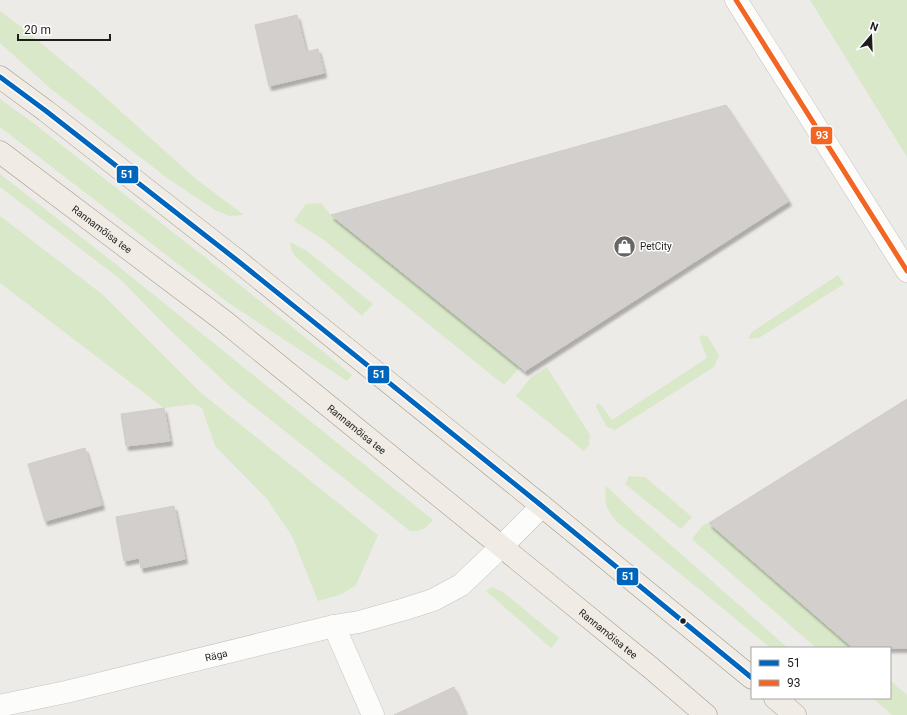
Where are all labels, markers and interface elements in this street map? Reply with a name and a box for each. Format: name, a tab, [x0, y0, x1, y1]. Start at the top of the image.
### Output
scale bar	[18, 16, 110, 42]
north arrow	[851, 16, 891, 56]
text: N	[868, 20, 880, 35]
text: 20 m	[24, 23, 51, 37]
line badge: 93	[810, 126, 833, 145]
text: 93	[816, 129, 828, 142]
line badge: 51	[116, 165, 139, 184]
text: 51	[121, 168, 133, 181]
street label: Rannamõisa tee	[70, 203, 134, 256]
shop icon: PetCity	[611, 233, 637, 259]
place label: PetCity	[640, 241, 672, 252]
line badge: 51	[367, 365, 390, 384]
text: 51	[373, 368, 385, 381]
street label: Rannamõisa tee	[325, 402, 388, 456]
line badge: 51	[616, 567, 639, 586]
text: 51	[622, 570, 634, 583]
street label: Rannamõisa tee	[577, 607, 640, 661]
unlabelled marker	[678, 616, 688, 626]
street label: Räga	[204, 647, 229, 664]
legend	[751, 647, 891, 699]
text: 51	[787, 656, 801, 670]
text: 93	[787, 676, 801, 690]

